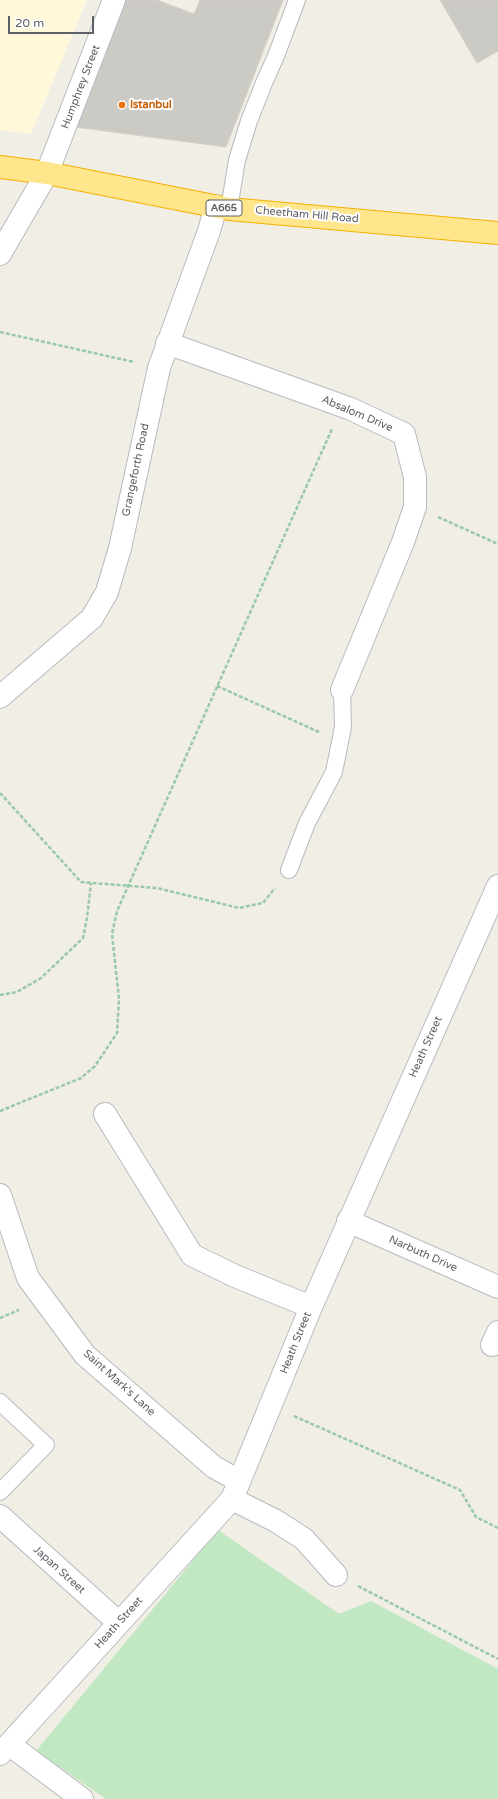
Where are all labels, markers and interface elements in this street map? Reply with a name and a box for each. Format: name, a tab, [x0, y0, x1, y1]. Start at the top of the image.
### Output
scale bar	[10, 8, 96, 34]
text: 20 m	[15, 16, 44, 30]
street label: Humphrey Street	[59, 43, 103, 131]
place label: Istanbul	[130, 98, 172, 112]
marker: Istanbul	[117, 100, 127, 110]
road number: A665	[206, 200, 242, 216]
street label: Cheetham Hill Road	[255, 204, 359, 226]
street label: Absalom Drive	[319, 393, 395, 435]
street label: Grangeforth Road	[120, 422, 152, 518]
street label: Heath Street	[407, 1014, 445, 1080]
street label: Narbuth Drive	[387, 1233, 459, 1275]
street label: Heath Street	[278, 1310, 314, 1376]
street label: Saint Mark's Lane	[80, 1347, 158, 1419]
street label: Japan Street	[30, 1543, 88, 1597]
street label: Heath Street	[92, 1594, 146, 1652]

